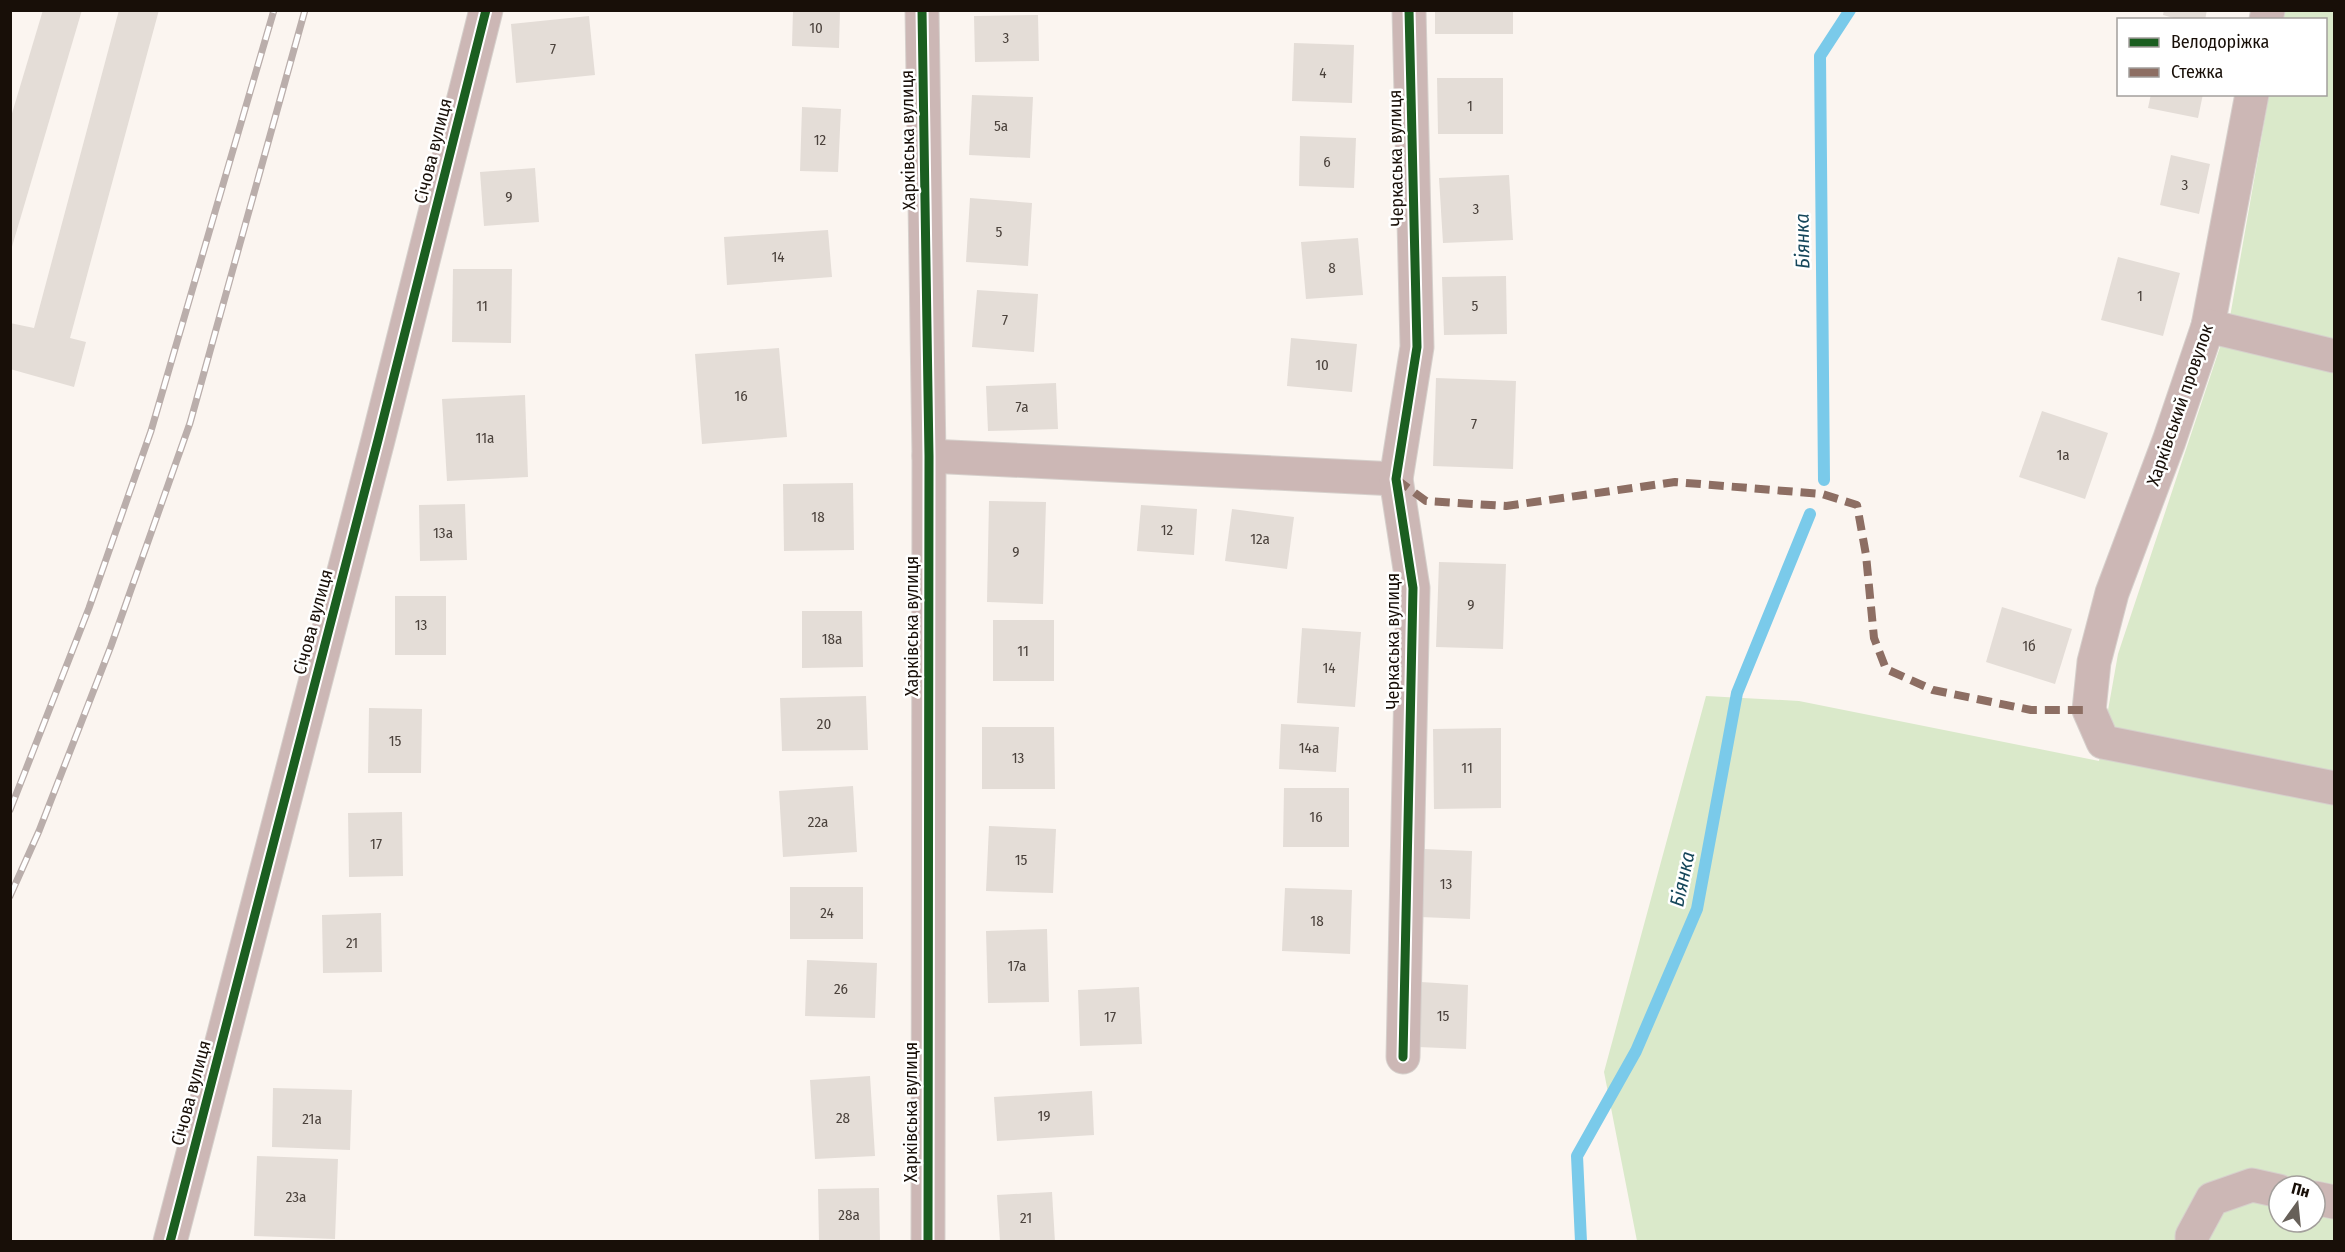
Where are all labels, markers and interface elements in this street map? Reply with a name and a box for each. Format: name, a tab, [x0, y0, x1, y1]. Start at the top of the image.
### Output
legend	[2117, 18, 2327, 96]
house number: 10	[809, 19, 823, 37]
house number: 3	[1003, 29, 1010, 47]
text: Велодоріжка	[2171, 31, 2269, 53]
house number: 7	[550, 40, 556, 58]
text: Стежка	[2171, 61, 2224, 83]
house number: 4	[1319, 64, 1327, 82]
street label: Харківська вулиця	[896, 70, 920, 210]
street label: Черкаська вулиця	[1384, 90, 1408, 226]
street label: Січова вулиця	[409, 96, 457, 206]
house number: 1	[1467, 97, 1473, 115]
house number: 5а	[994, 117, 1008, 135]
house number: 12	[814, 131, 827, 149]
house number: 6	[1323, 153, 1331, 171]
house number: 3	[2182, 176, 2189, 194]
house number: 9	[505, 188, 513, 206]
house number: 3	[1473, 200, 1480, 218]
water label: Біянка	[1790, 213, 1814, 269]
house number: 5	[996, 223, 1003, 241]
house number: 14	[771, 248, 785, 266]
house number: 8	[1328, 259, 1336, 277]
house number: 1	[2137, 287, 2143, 305]
house number: 11	[476, 297, 488, 315]
house number: 5	[1472, 297, 1479, 315]
house number: 7	[1002, 311, 1008, 329]
street label: Харківський провулок	[2142, 321, 2218, 489]
house number: 10	[1315, 356, 1329, 374]
house number: 16	[734, 387, 748, 405]
house number: 7а	[1016, 398, 1028, 416]
house number: 7	[1471, 415, 1477, 433]
house number: 11а	[476, 429, 494, 447]
house number: 1а	[2056, 446, 2070, 464]
house number: 18	[811, 508, 825, 526]
house number: 12	[1161, 521, 1174, 539]
house number: 13а	[433, 524, 453, 542]
house number: 12а	[1250, 530, 1270, 548]
house number: 9	[1012, 543, 1020, 561]
street label: Харківська вулиця	[901, 556, 923, 696]
street label: Січова вулиця	[288, 567, 338, 677]
street label: Черкаська вулиця	[1382, 573, 1404, 709]
house number: 9	[1467, 596, 1475, 614]
house number: 13	[415, 616, 428, 634]
house number: 18а	[822, 630, 842, 648]
house number: 1б	[2022, 637, 2036, 655]
house number: 11	[1017, 642, 1029, 660]
house number: 14	[1322, 659, 1336, 677]
house number: 20	[817, 715, 831, 733]
house number: 15	[389, 732, 401, 750]
house number: 14а	[1299, 739, 1319, 757]
house number: 13	[1012, 749, 1025, 767]
house number: 11	[1461, 759, 1473, 777]
house number: 16	[1309, 808, 1323, 826]
house number: 22а	[808, 813, 828, 831]
house number: 17	[370, 835, 382, 853]
water label: Біянка	[1664, 849, 1700, 909]
house number: 15	[1015, 851, 1027, 869]
house number: 13	[1440, 875, 1453, 893]
house number: 24	[820, 904, 834, 922]
house number: 18	[1310, 912, 1324, 930]
house number: 21	[346, 934, 358, 952]
house number: 17а	[1008, 957, 1026, 975]
house number: 26	[834, 980, 848, 998]
house number: 15	[1437, 1007, 1449, 1025]
house number: 17	[1104, 1008, 1116, 1026]
street label: Січова вулиця	[166, 1038, 216, 1148]
street label: Харківська вулиця	[900, 1042, 922, 1182]
house number: 19	[1037, 1107, 1051, 1125]
house number: 28	[836, 1109, 850, 1127]
house number: 21а	[302, 1110, 322, 1128]
north arrow	[2267, 1174, 2327, 1234]
text: Пн	[2290, 1178, 2312, 1202]
house number: 23а	[286, 1188, 306, 1206]
house number: 28а	[838, 1206, 860, 1224]
house number: 21	[1020, 1209, 1032, 1227]

